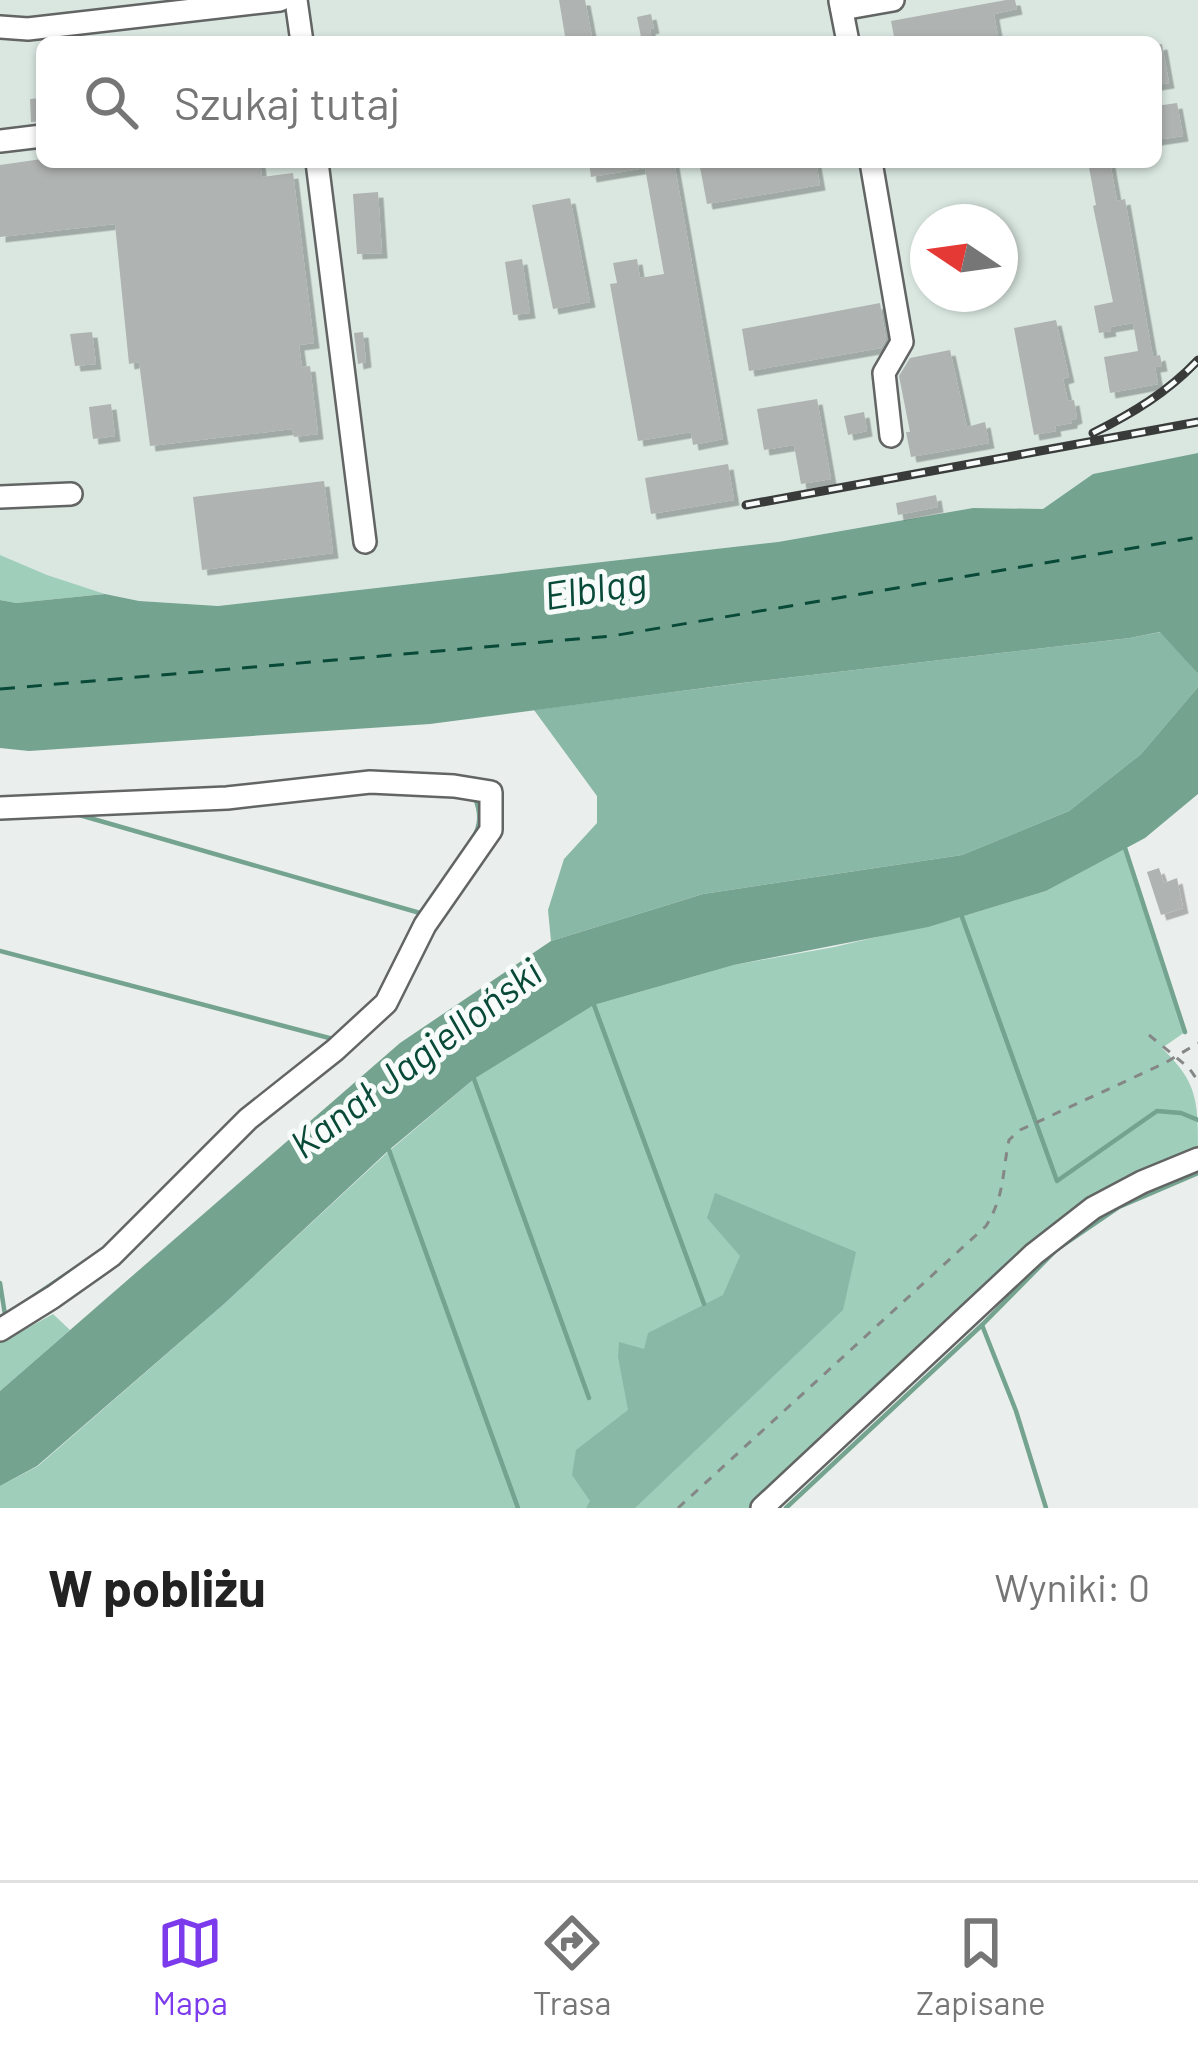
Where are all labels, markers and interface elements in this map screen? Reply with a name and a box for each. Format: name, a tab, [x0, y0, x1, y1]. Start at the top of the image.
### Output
search box	[36, 36, 1162, 168]
icon: search	[78, 69, 144, 135]
text: Szukaj tutaj	[174, 75, 401, 129]
north arrow	[910, 204, 1018, 312]
water label: Elbląg	[541, 556, 649, 618]
water label: Kanał Jagielloński	[280, 947, 550, 1167]
text: W pobliżu	[48, 1556, 266, 1617]
text: Wyniki: 0	[995, 1563, 1150, 1610]
tab: Mapa	[152, 1910, 228, 2022]
tab: Trasa	[533, 1910, 611, 2022]
tab: Zapisane	[916, 1910, 1046, 2022]

